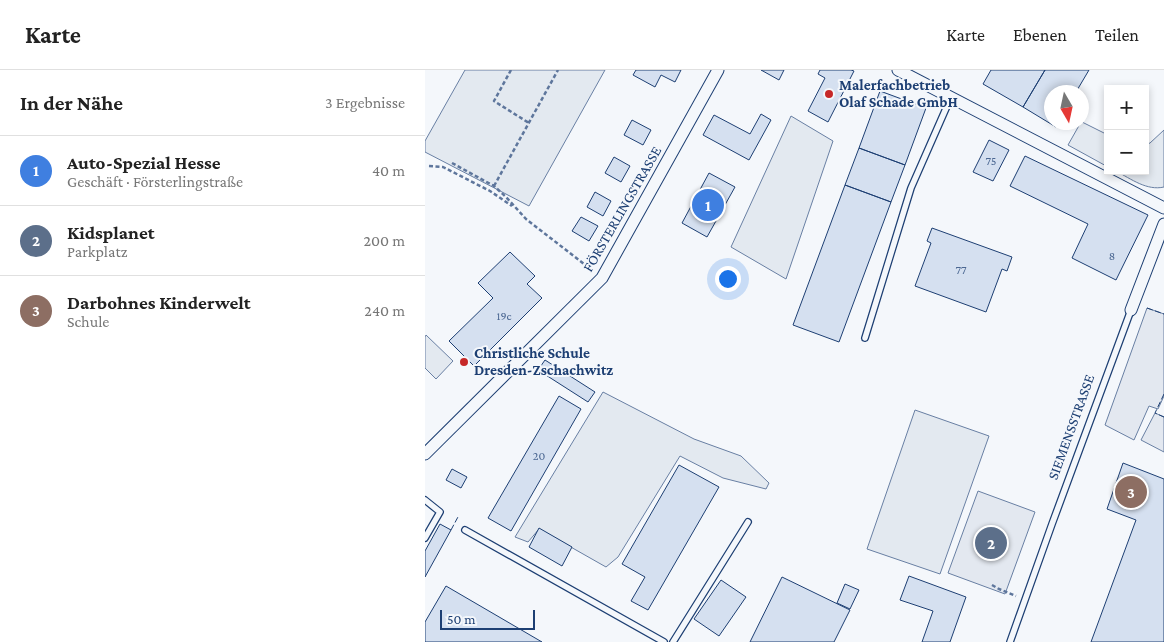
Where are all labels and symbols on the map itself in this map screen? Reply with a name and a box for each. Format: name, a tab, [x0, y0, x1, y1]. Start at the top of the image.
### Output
place label: Malerfachbetrieb Olaf Schade GmbH	[839, 77, 958, 110]
north arrow	[1044, 85, 1089, 130]
marker: Malerfachbetrieb Olaf Schade GmbH	[823, 88, 835, 100]
street label: FÖRSTERLINGSTRASSE	[580, 143, 664, 275]
house number: 75	[985, 154, 997, 168]
pin: 1	[692, 186, 724, 224]
house number: 8	[1109, 249, 1115, 263]
house number: 77	[955, 263, 967, 277]
your location	[715, 266, 741, 292]
house number: 19c	[496, 309, 512, 323]
place label: Christliche Schule Dresden-Zschachwitz	[474, 345, 613, 378]
marker: Christliche Schule Dresden-Zschachwitz	[458, 356, 470, 368]
street label: SIEMENSSTRASSE	[1045, 372, 1097, 482]
house number: 20	[533, 449, 545, 463]
pin: 3	[1115, 473, 1147, 511]
pin: 2	[975, 524, 1007, 562]
scale bar	[440, 607, 535, 630]

